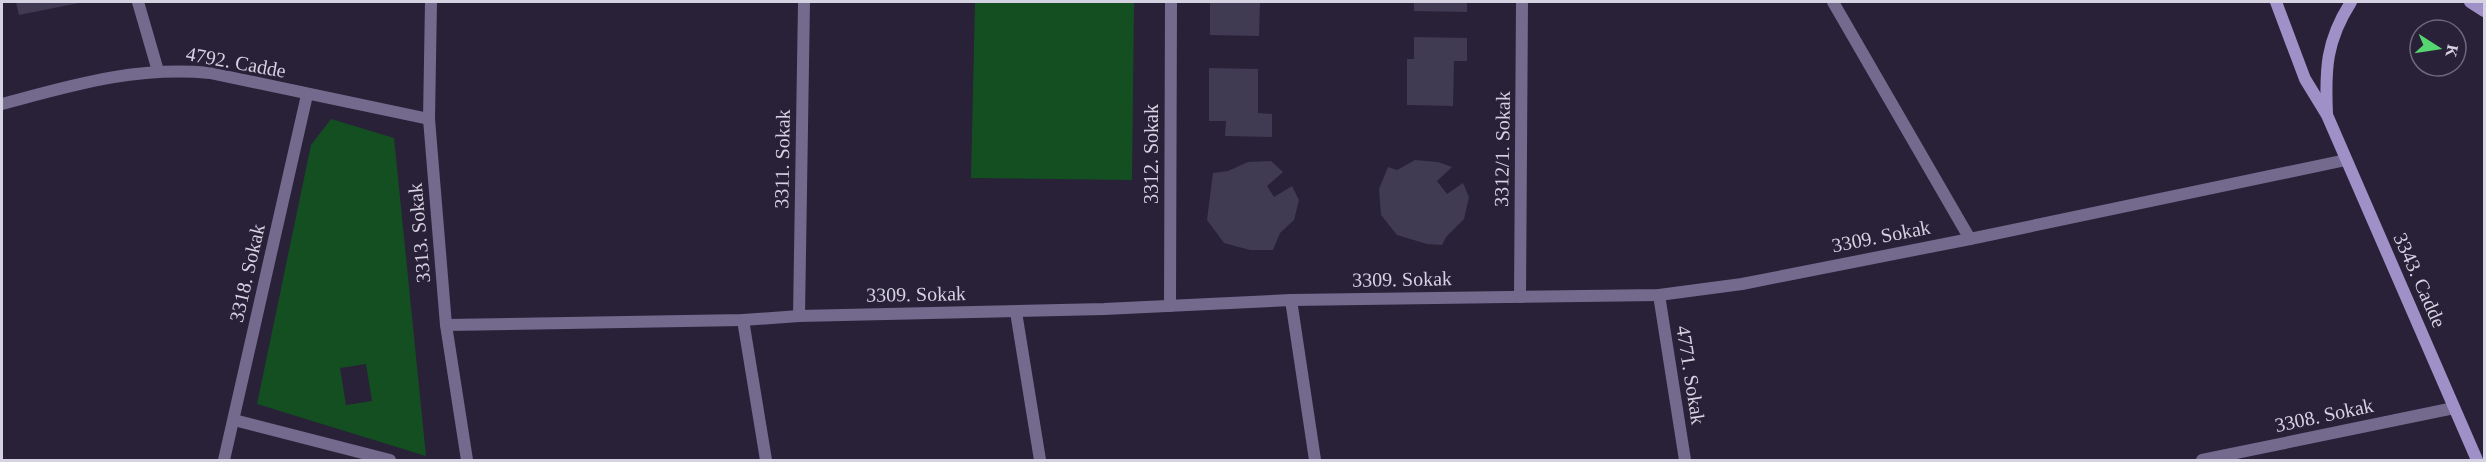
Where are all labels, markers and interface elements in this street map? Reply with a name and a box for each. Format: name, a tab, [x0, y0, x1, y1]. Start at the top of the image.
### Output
north arrow	[2408, 18, 2468, 78]
street label: 4792. Cadde	[184, 42, 288, 82]
text: K	[2442, 43, 2462, 59]
street label: 3312/1. Sokak	[1490, 91, 1514, 207]
street label: 3312. Sokak	[1140, 104, 1162, 204]
street label: 3311. Sokak	[770, 109, 794, 209]
street label: 3313. Sokak	[404, 182, 434, 284]
street label: 3309. Sokak	[1830, 216, 1932, 256]
street label: 3318. Sokak	[225, 222, 269, 324]
street label: 3343. Cadde	[2389, 229, 2451, 331]
street label: 3309. Sokak	[1352, 267, 1452, 291]
street label: 3309. Sokak	[866, 282, 966, 306]
street label: 4771. Sokak	[1672, 324, 1710, 426]
street label: 3308. Sokak	[2273, 394, 2375, 436]

